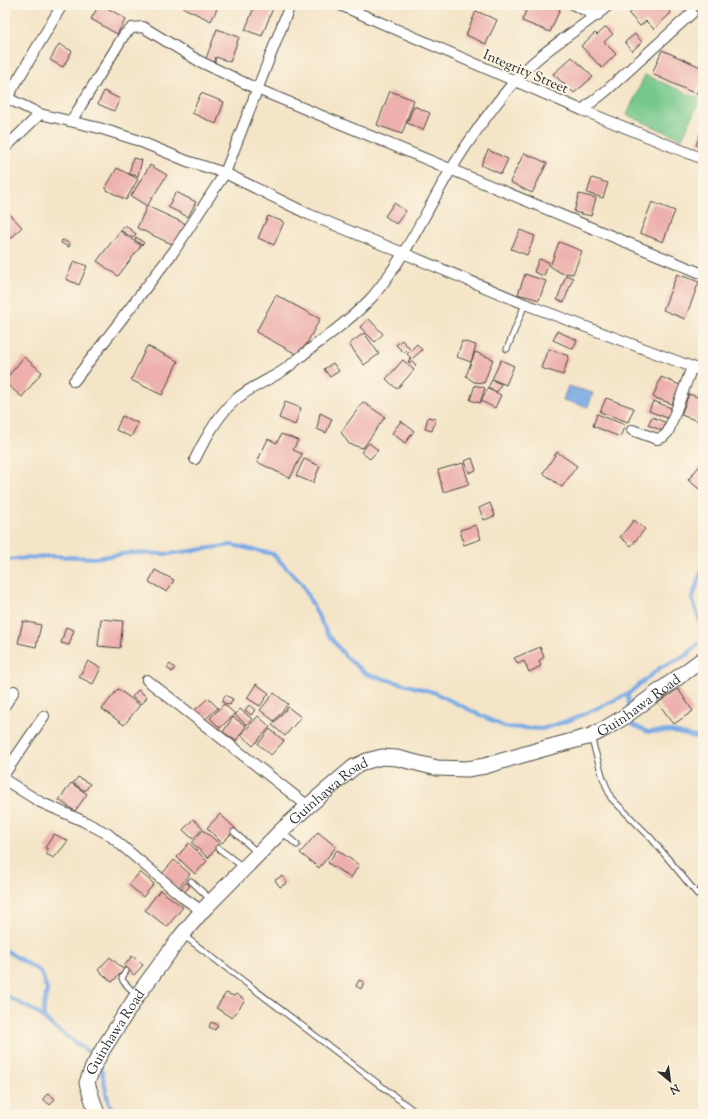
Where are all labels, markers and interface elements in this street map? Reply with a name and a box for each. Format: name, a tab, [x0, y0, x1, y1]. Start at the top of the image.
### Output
street label: Integrity Street	[479, 46, 571, 100]
street label: Guinhawa Road	[594, 671, 686, 743]
street label: Guinhawa Road	[285, 754, 372, 831]
street label: Guinhawa Road	[82, 986, 151, 1079]
north arrow	[650, 1061, 690, 1101]
text: N	[666, 1079, 683, 1098]

